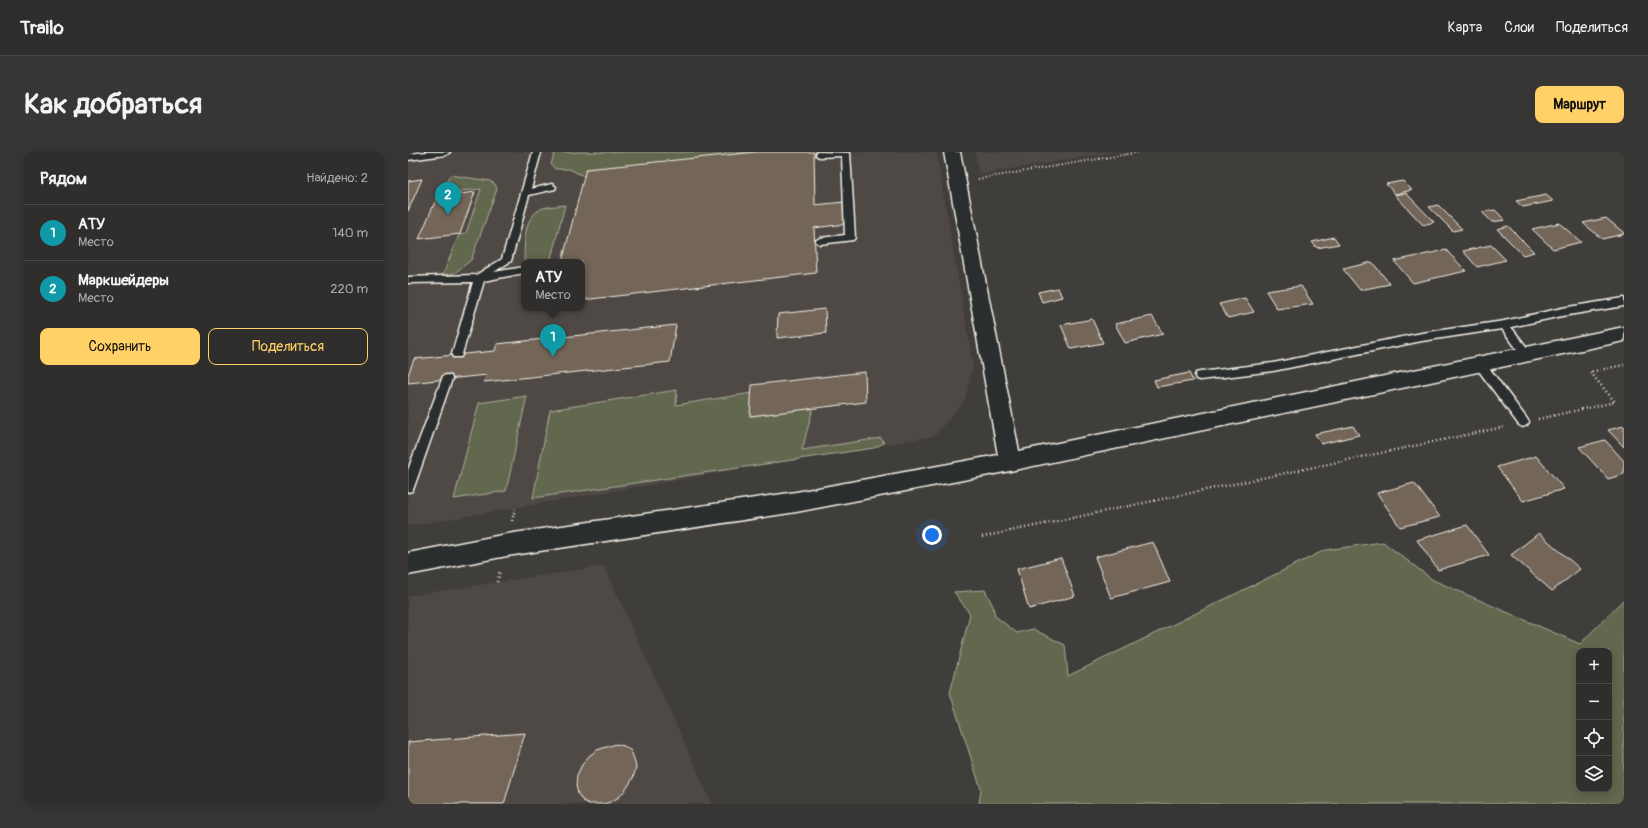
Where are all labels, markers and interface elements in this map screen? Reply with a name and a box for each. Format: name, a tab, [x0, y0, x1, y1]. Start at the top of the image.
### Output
text: Trailo	[20, 16, 64, 40]
text: Карта	[1448, 19, 1482, 36]
text: Слои	[1504, 19, 1534, 36]
text: Поделиться	[1556, 19, 1628, 36]
button: Маршрут	[1535, 86, 1624, 123]
text: Как добраться	[24, 87, 202, 122]
text: Рядом	[40, 168, 87, 189]
text: Найдено: 2	[306, 170, 368, 186]
pin: 2	[435, 182, 461, 215]
text: АТУ	[78, 215, 105, 234]
text: 1	[50, 225, 56, 241]
text: 140 m	[332, 225, 368, 241]
text: Место	[78, 234, 114, 250]
popup	[521, 259, 585, 311]
text: АТУ	[535, 268, 562, 287]
text: Маркшейдеры	[78, 271, 169, 290]
text: 2	[49, 281, 57, 297]
text: 220 m	[330, 281, 368, 297]
text: Место	[535, 287, 571, 303]
text: Место	[78, 290, 114, 306]
pin: 1	[540, 324, 566, 357]
button: Сохранить	[40, 328, 200, 365]
button: Поделиться	[208, 328, 368, 365]
your location	[922, 525, 942, 545]
map controls	[1576, 648, 1612, 792]
button: +	[1576, 648, 1612, 684]
button: −	[1576, 684, 1612, 720]
button: locate	[1576, 720, 1612, 756]
button: layers	[1576, 756, 1612, 792]

